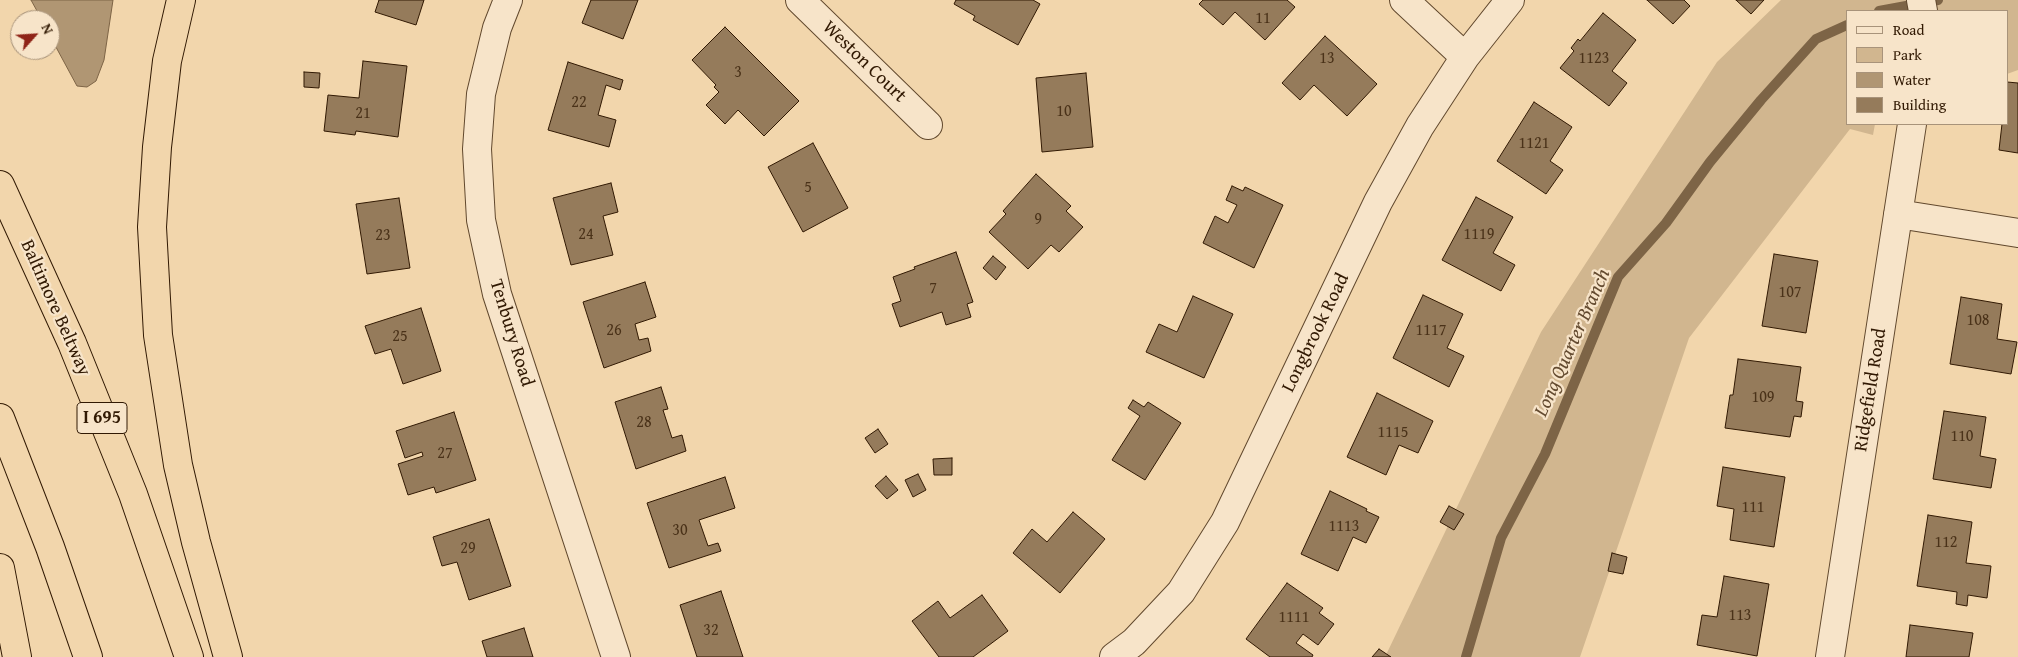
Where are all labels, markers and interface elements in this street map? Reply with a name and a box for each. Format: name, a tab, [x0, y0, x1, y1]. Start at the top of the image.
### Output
house number: 11	[1255, 9, 1271, 29]
north arrow	[10, 10, 60, 60]
legend	[1846, 10, 2008, 125]
street label: Weston Court	[817, 16, 911, 108]
text: Road	[1893, 19, 1924, 40]
text: N	[37, 20, 59, 37]
text: Park	[1893, 44, 1922, 65]
house number: 13	[1319, 49, 1335, 69]
house number: 1123	[1579, 49, 1609, 69]
house number: 3	[734, 63, 742, 83]
text: Water	[1893, 69, 1931, 90]
house number: 22	[571, 93, 587, 113]
text: Building	[1893, 94, 1946, 115]
house number: 10	[1056, 102, 1072, 122]
house number: 21	[355, 104, 371, 124]
house number: 1121	[1519, 134, 1549, 154]
house number: 5	[804, 178, 812, 198]
house number: 9	[1034, 210, 1042, 230]
house number: 24	[578, 225, 594, 245]
house number: 1119	[1464, 225, 1494, 245]
house number: 23	[375, 226, 391, 246]
street label: Baltimore Beltway	[15, 237, 95, 379]
water label: Long Quarter Branch	[1530, 265, 1616, 421]
street label: Longbrook Road	[1277, 270, 1355, 396]
street label: Tenbury Road	[484, 277, 538, 389]
house number: 7	[929, 279, 937, 299]
house number: 107	[1778, 283, 1802, 303]
house number: 108	[1966, 311, 1990, 331]
house number: 26	[606, 321, 622, 341]
house number: 1117	[1416, 321, 1446, 341]
house number: 25	[392, 327, 408, 347]
street label: Ridgefield Road	[1850, 327, 1892, 453]
house number: 109	[1751, 388, 1775, 408]
road number: I 695	[77, 402, 127, 433]
house number: 28	[636, 413, 652, 433]
house number: 1115	[1378, 423, 1408, 443]
house number: 110	[1950, 427, 1974, 447]
house number: 27	[437, 444, 453, 464]
house number: 111	[1741, 498, 1765, 518]
house number: 1113	[1329, 517, 1359, 537]
house number: 30	[672, 521, 688, 541]
house number: 112	[1934, 533, 1958, 553]
house number: 29	[460, 539, 476, 559]
house number: 113	[1728, 606, 1752, 626]
house number: 1111	[1279, 608, 1309, 628]
house number: 32	[703, 621, 719, 641]

